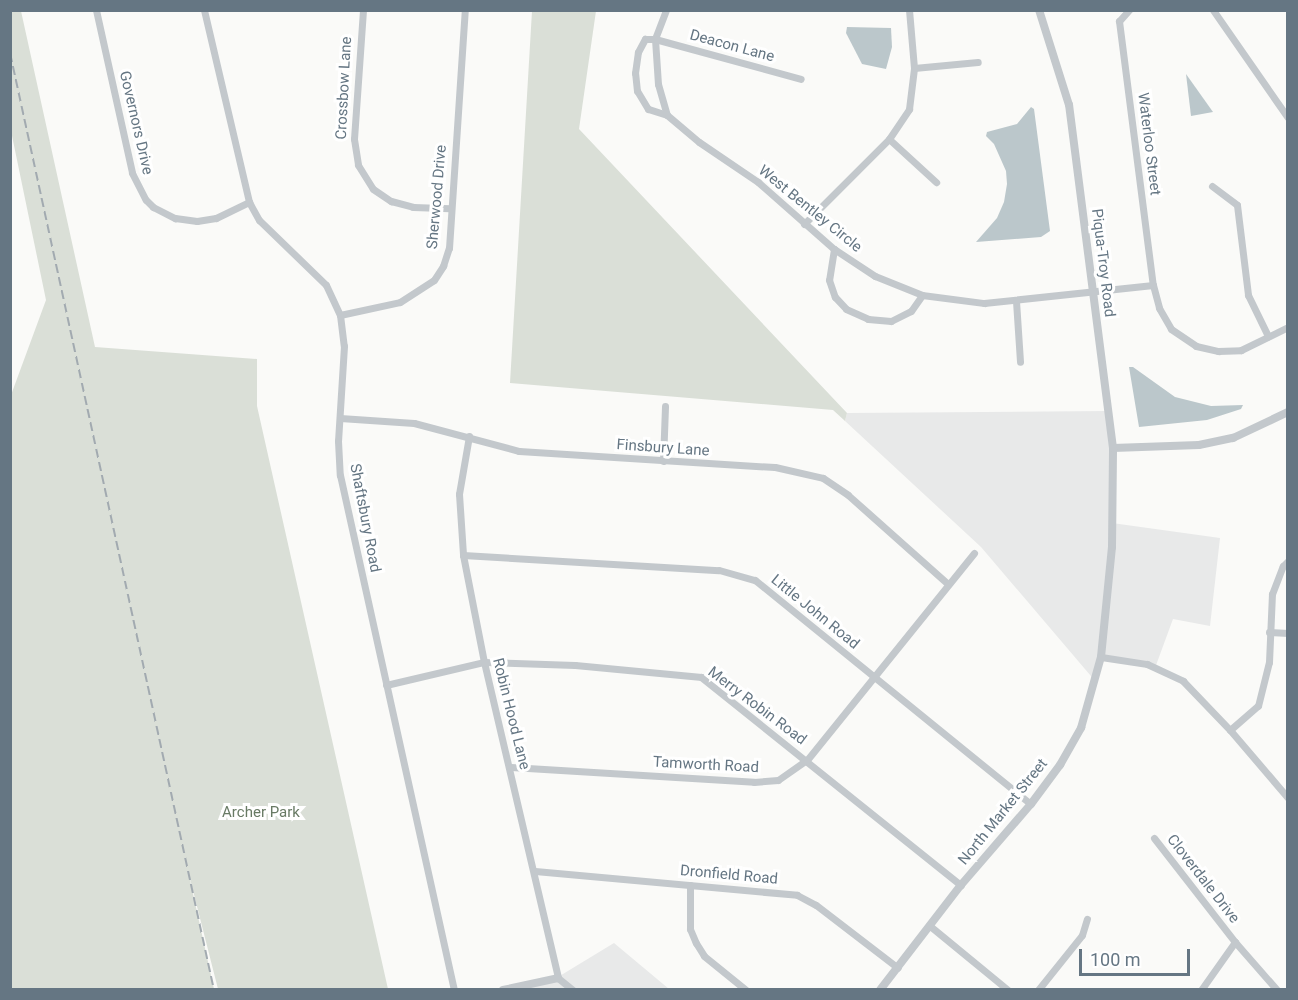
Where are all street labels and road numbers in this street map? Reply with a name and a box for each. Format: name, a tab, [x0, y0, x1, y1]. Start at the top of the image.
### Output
street label: Deacon Lane	[688, 26, 776, 66]
street label: Crossbow Lane	[332, 36, 356, 140]
street label: Governors Drive	[115, 69, 157, 177]
street label: Waterloo Street	[1134, 92, 1164, 196]
street label: Sherwood Drive	[423, 144, 451, 250]
street label: West Bentley Circle	[755, 162, 865, 256]
street label: Piqua-Troy Road	[1087, 208, 1119, 318]
street label: Finsbury Lane	[616, 436, 710, 460]
street label: Shaftsbury Road	[346, 462, 384, 574]
street label: Little John Road	[767, 571, 863, 653]
street label: Robin Hood Lane	[488, 656, 534, 772]
street label: Merry Robin Road	[704, 663, 810, 749]
street label: Tamworth Road	[653, 753, 759, 777]
street label: North Market Street	[955, 755, 1051, 869]
street label: Cloverdale Drive	[1163, 831, 1243, 927]
street label: Dronfield Road	[679, 862, 779, 888]

